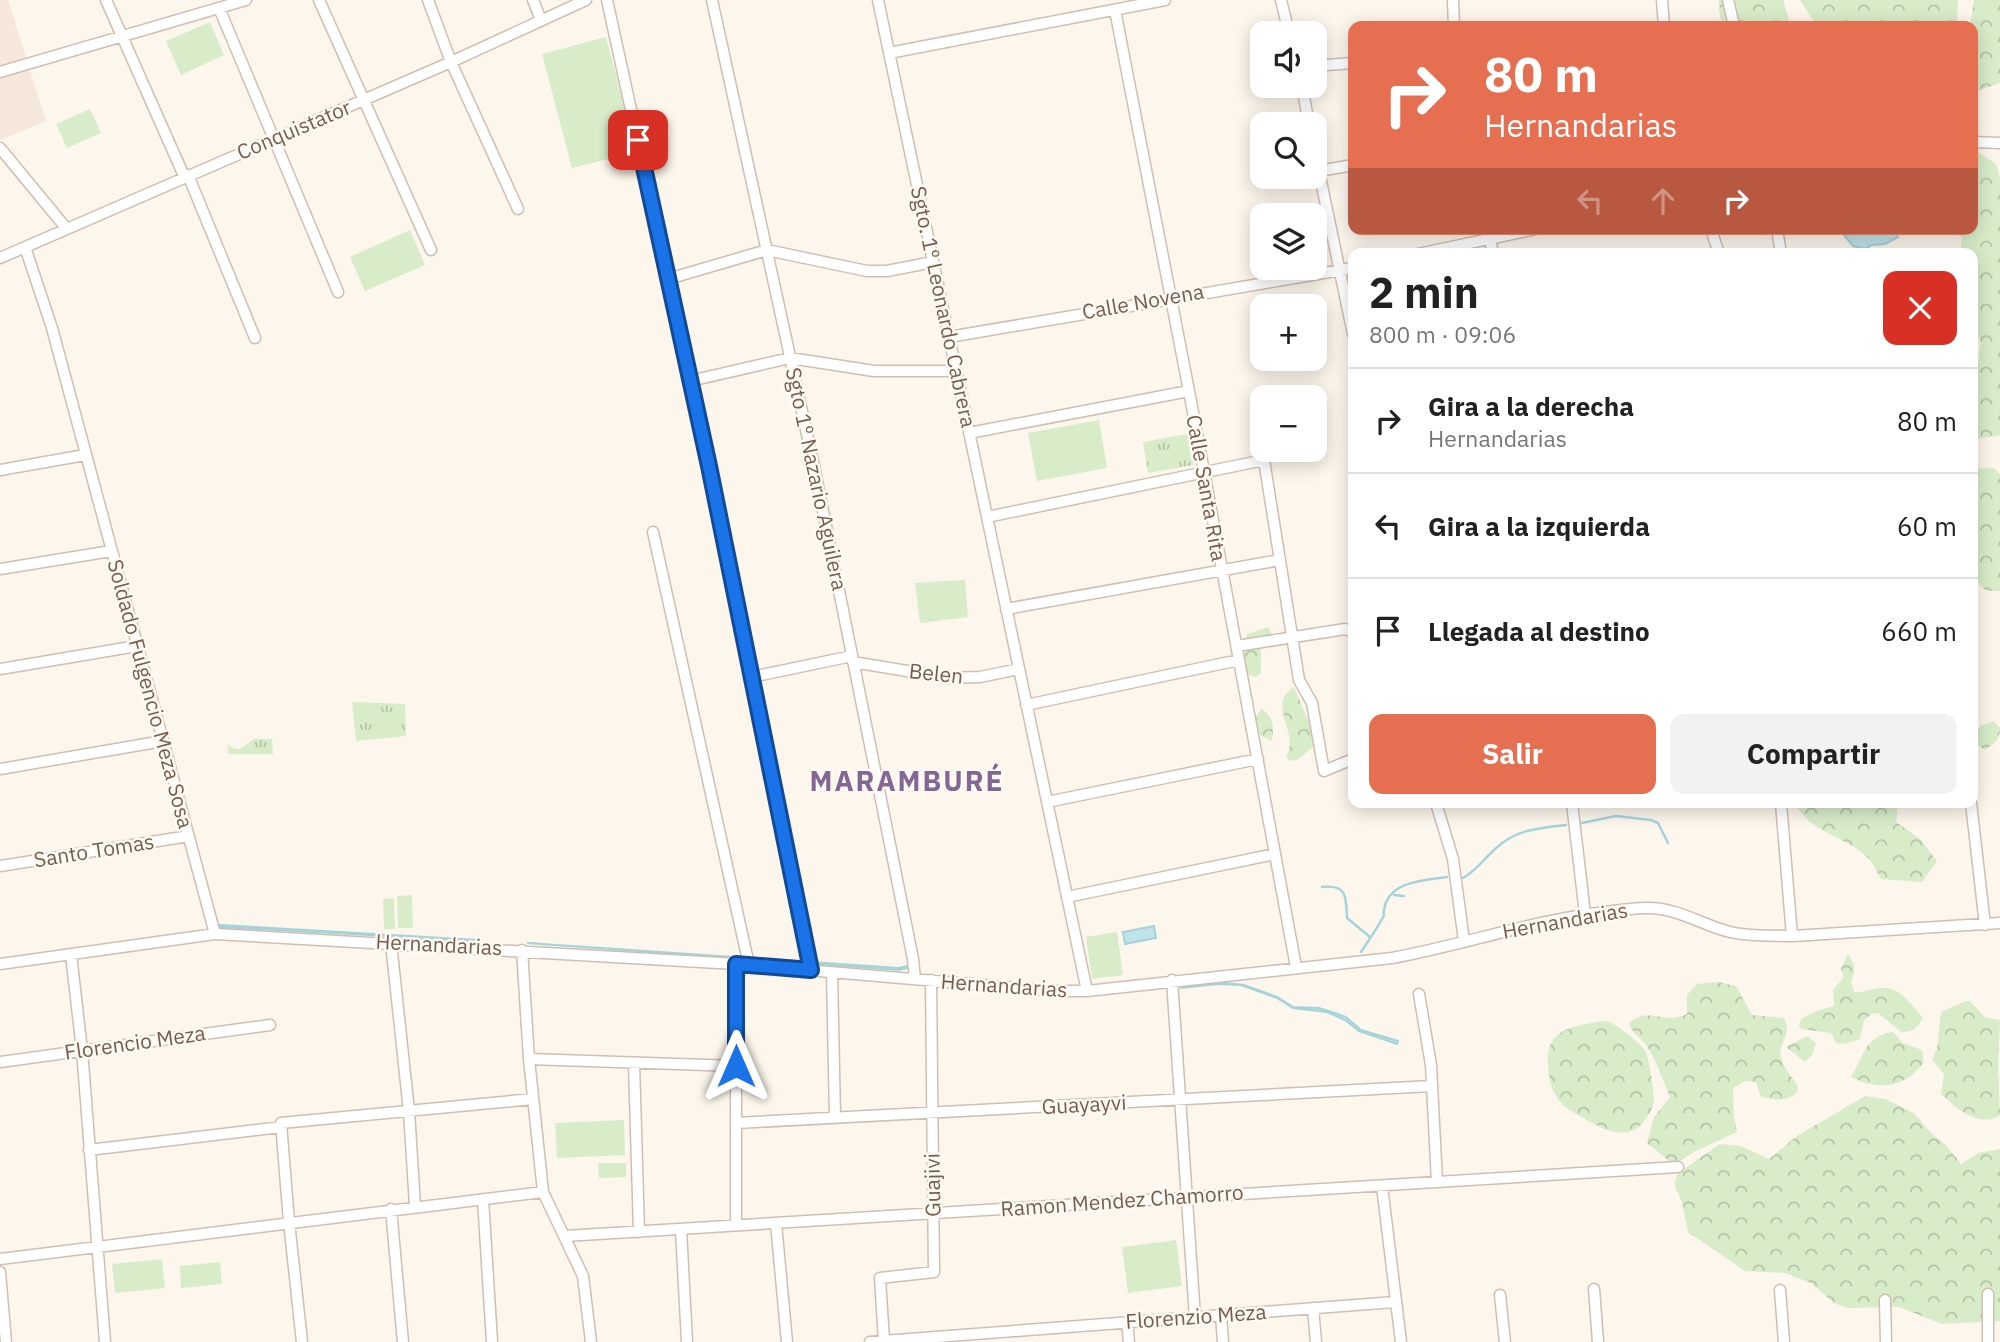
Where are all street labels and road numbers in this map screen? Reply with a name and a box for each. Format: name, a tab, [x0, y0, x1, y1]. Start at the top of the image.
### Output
street label: Conquistator	[232, 92, 355, 166]
street label: Sgto. 1º Leonardo Cabrera	[905, 184, 983, 430]
street label: Calle Novena	[1080, 277, 1206, 326]
street label: Sgto 1º Nazario Aguilera	[780, 365, 854, 593]
street label: Calle Santa Rita	[1180, 412, 1234, 563]
street label: Soldado Fulgencio Meza Sosa	[102, 556, 200, 831]
street label: Belen	[908, 656, 965, 690]
street label: Santo Tomas	[32, 827, 156, 873]
street label: Hernandarias	[1500, 895, 1630, 945]
street label: Hernandarias	[375, 927, 503, 961]
street label: Hernandarias	[940, 967, 1068, 1003]
street label: Florencio Meza	[62, 1018, 207, 1066]
street label: Guayayvi	[1041, 1088, 1127, 1120]
street label: Guajivi	[917, 1153, 947, 1217]
street label: Ramon Mendez Chamorro	[999, 1178, 1244, 1222]
street label: Florenzio Meza	[1124, 1297, 1267, 1335]

